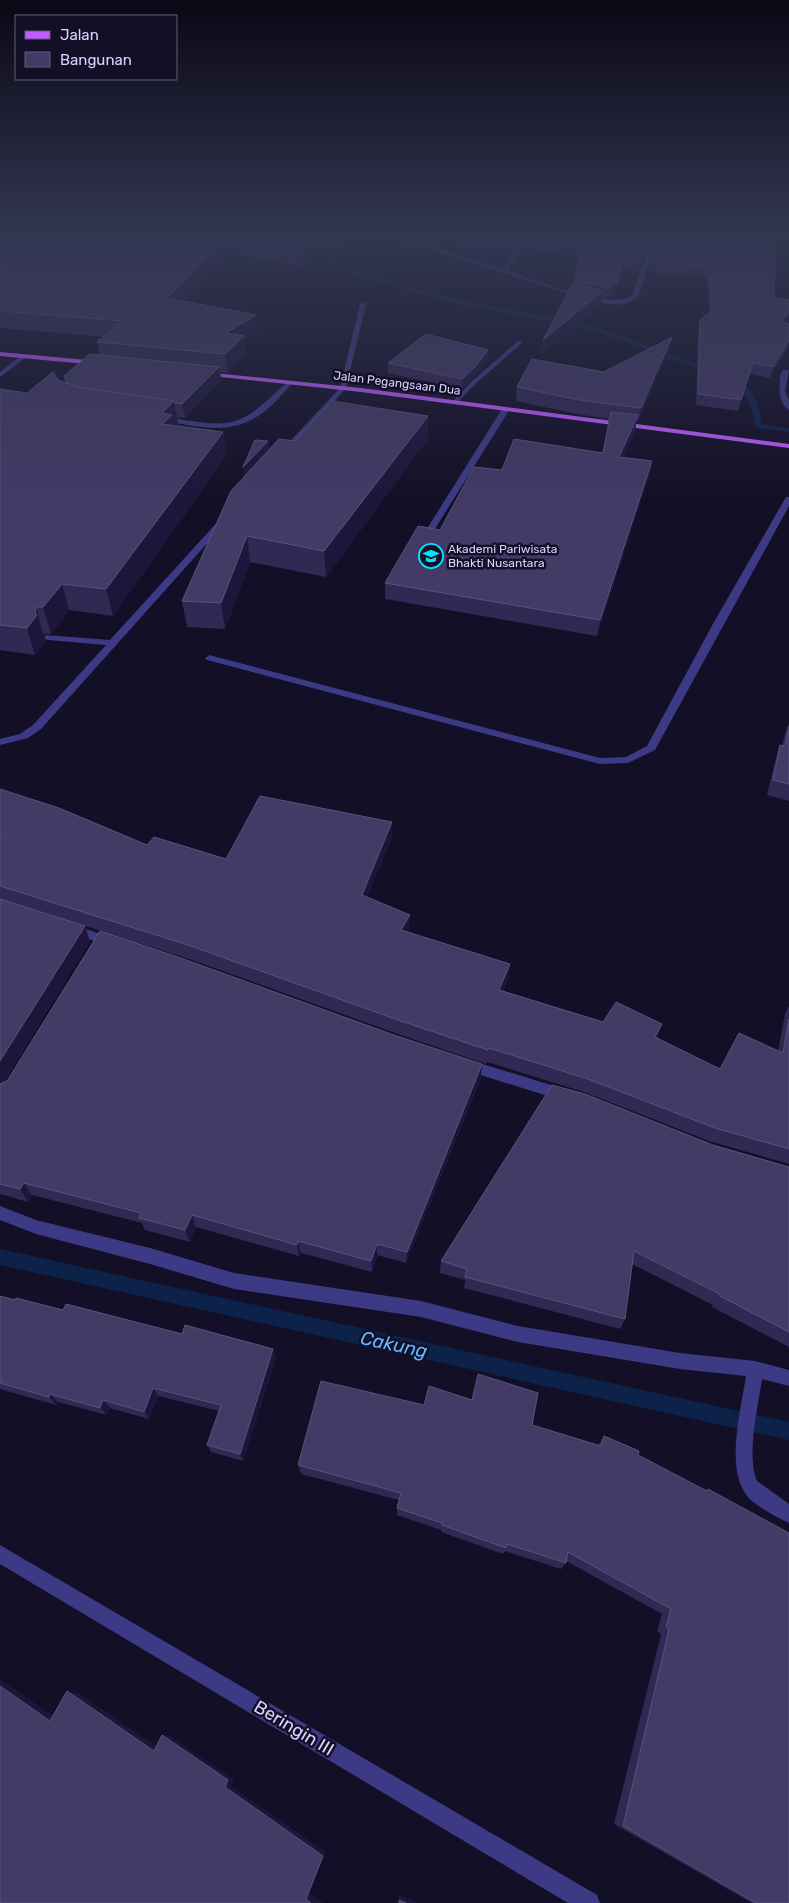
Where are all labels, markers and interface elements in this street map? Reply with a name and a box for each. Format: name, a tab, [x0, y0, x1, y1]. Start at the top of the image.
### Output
legend	[15, 15, 178, 80]
text: Jalan	[60, 26, 99, 44]
text: Bangunan	[60, 51, 132, 69]
street label: Jalan Pegangsaan Dua	[333, 368, 461, 398]
place label: Akademi Pariwisata Bhakti Nusantara	[448, 542, 557, 570]
school or university icon: Akademi Pariwisata Bhakti Nusantara	[418, 543, 444, 569]
water label: Cakung	[358, 1326, 429, 1363]
street label: Beringin III	[250, 1696, 338, 1760]

